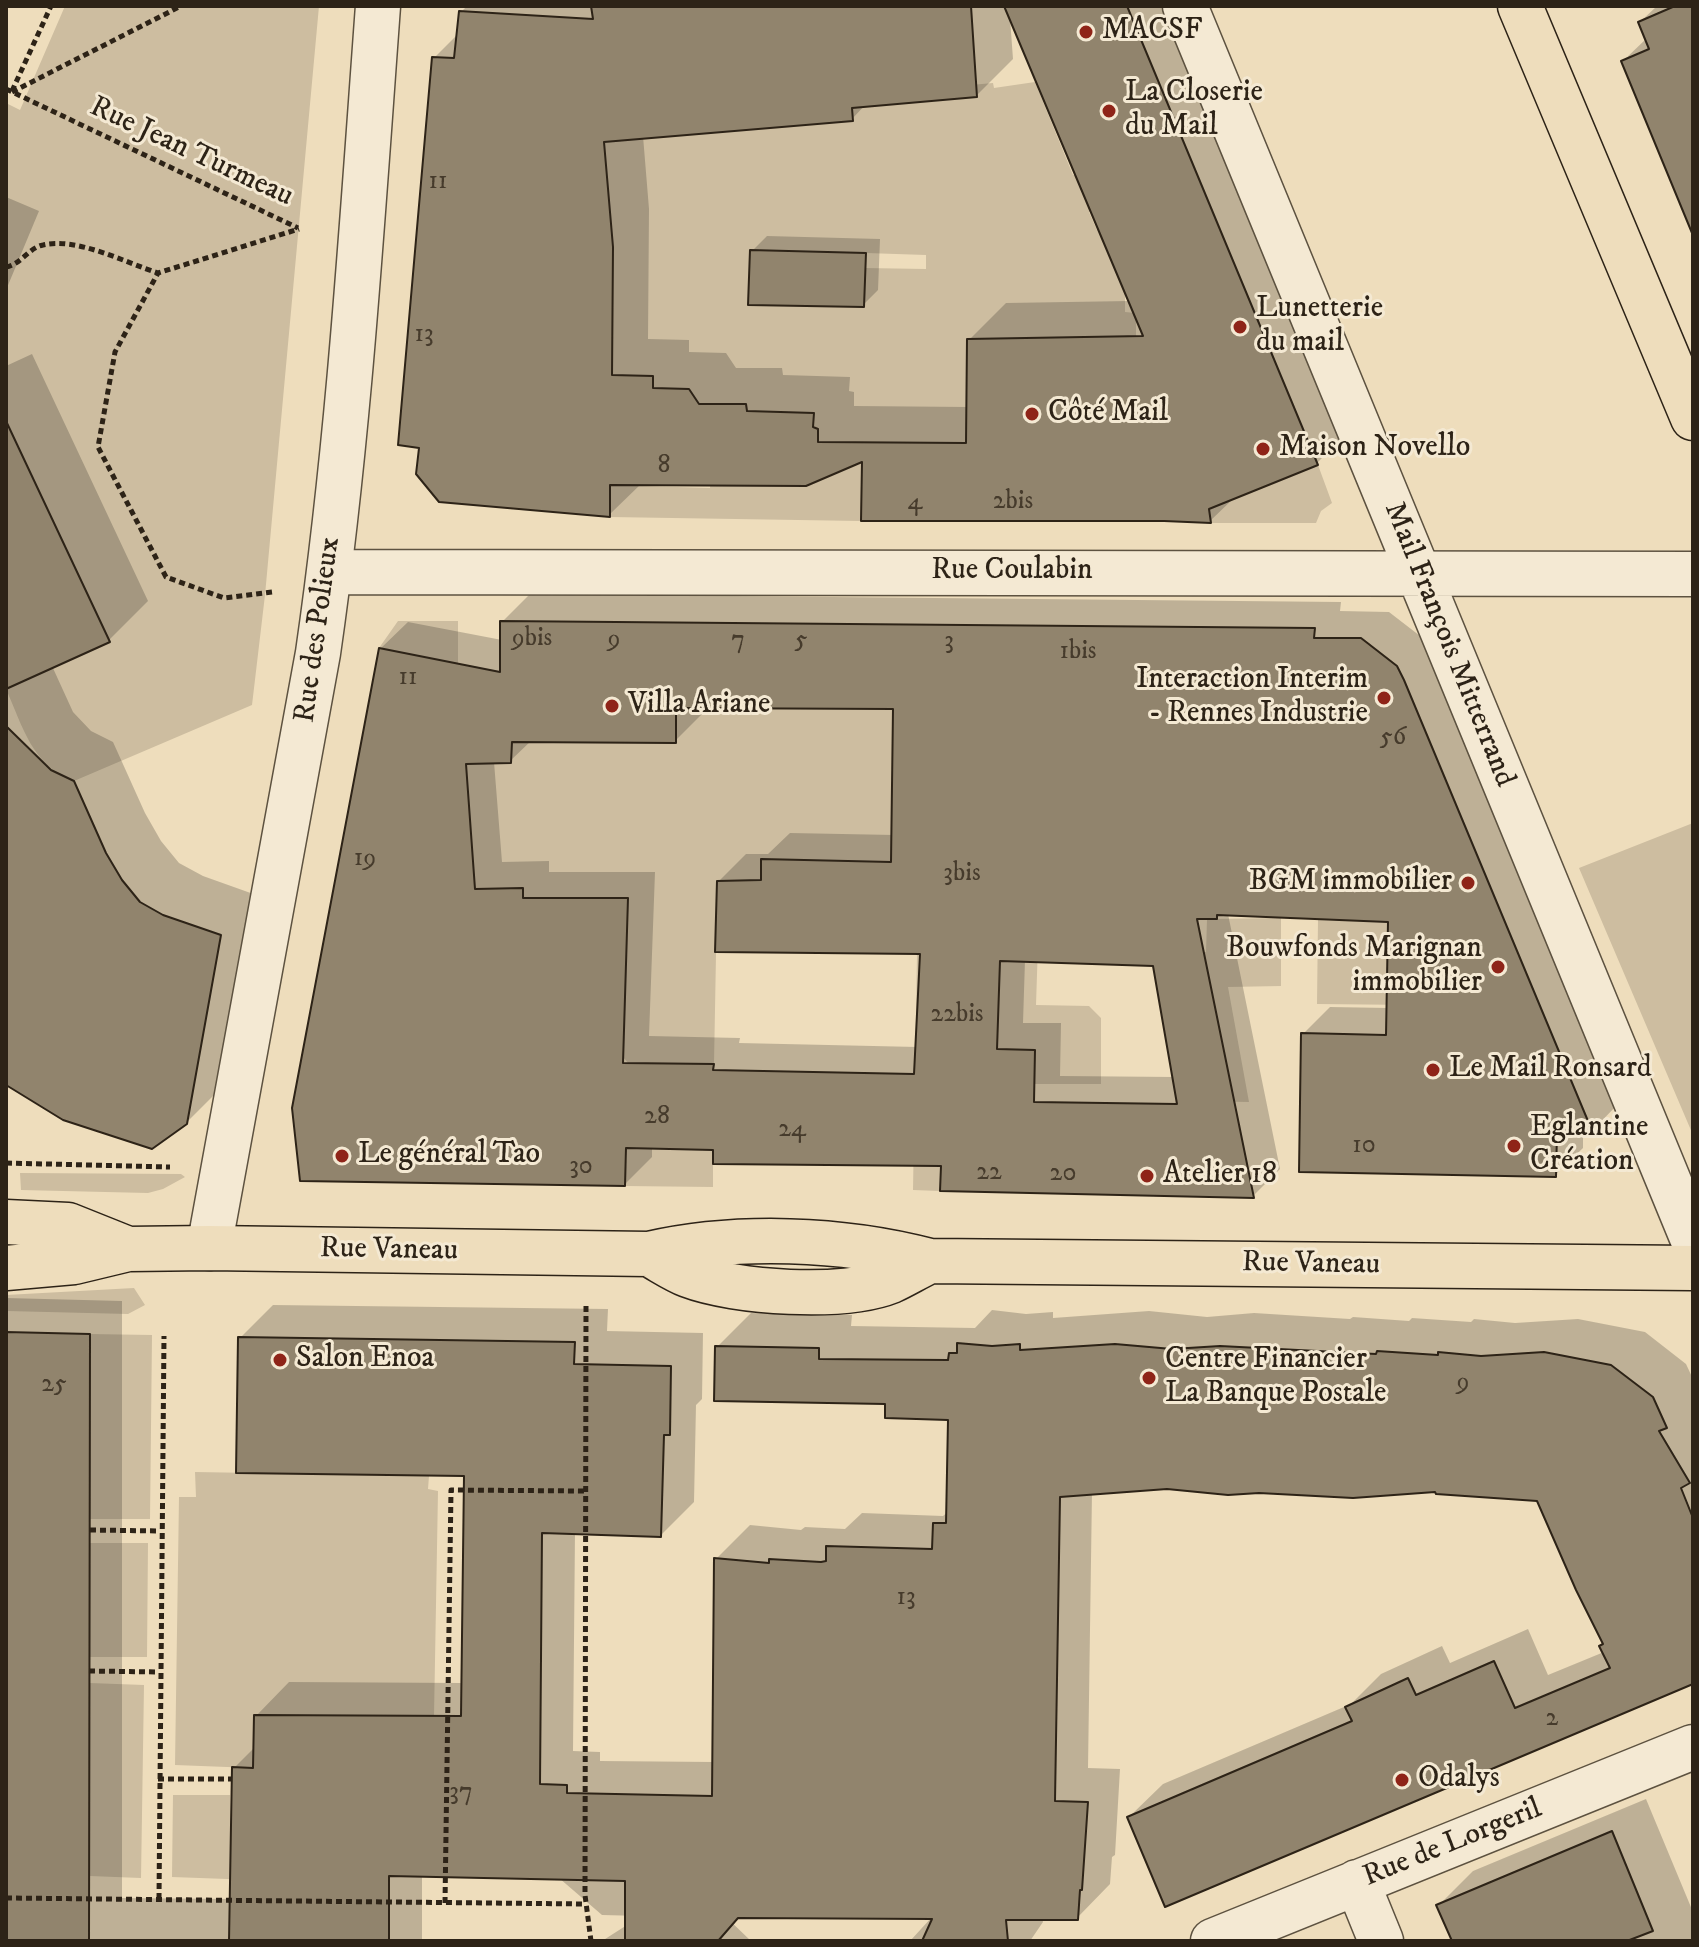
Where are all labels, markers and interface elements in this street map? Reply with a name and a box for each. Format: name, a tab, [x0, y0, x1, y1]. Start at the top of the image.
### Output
place label: MACSF	[1102, 14, 1202, 50]
marker: MACSF	[1077, 23, 1095, 41]
place label: La Closerie du Mail	[1125, 76, 1263, 146]
street label: Rue Jean Turmeau	[84, 90, 298, 216]
marker: La Closerie du Mail	[1100, 102, 1118, 120]
house number: 11	[428, 167, 448, 199]
place label: Lunetterie du mail	[1256, 292, 1383, 362]
marker: Lunetterie du mail	[1231, 318, 1249, 336]
house number: 13	[414, 320, 434, 352]
place label: Côté Mail	[1048, 396, 1168, 432]
marker: Côté Mail	[1023, 405, 1041, 423]
place label: Maison Novello	[1279, 431, 1470, 467]
marker: Maison Novello	[1254, 440, 1272, 458]
house number: 8	[657, 451, 671, 483]
house number: 2bis	[993, 487, 1033, 519]
house number: 4	[908, 488, 922, 520]
street label: Mail François Mitterrand	[1374, 497, 1522, 793]
street label: Rue des Polieux	[288, 535, 350, 725]
street label: Rue Coulabin	[931, 554, 1093, 590]
house number: 9bis	[512, 624, 552, 656]
house number: 9	[608, 625, 620, 657]
house number: 7	[731, 626, 745, 658]
house number: 5	[795, 626, 807, 658]
house number: 3	[944, 627, 954, 659]
house number: 1bis	[1059, 637, 1097, 669]
house number: 11	[398, 663, 418, 695]
place label: Interaction Interim - Rennes Industrie	[1136, 663, 1368, 734]
place label: Villa Ariane	[628, 688, 770, 724]
marker: Interaction Interim - Rennes Industrie	[1375, 689, 1393, 707]
marker: Villa Ariane	[603, 697, 621, 715]
house number: 56	[1380, 723, 1406, 755]
house number: 19	[354, 844, 376, 876]
house number: 3bis	[943, 859, 981, 891]
place label: BGM immobilier	[1249, 865, 1452, 901]
marker: BGM immobilier	[1459, 874, 1477, 892]
place label: Bouwfonds Marignan immobilier	[1226, 932, 1482, 1002]
marker: Bouwfonds Marignan immobilier	[1489, 958, 1507, 976]
house number: 22bis	[930, 1000, 984, 1032]
place label: Le Mail Ronsard	[1449, 1052, 1652, 1088]
marker: Le Mail Ronsard	[1424, 1061, 1442, 1079]
house number: 28	[644, 1102, 670, 1134]
place label: Eglantine Création	[1530, 1111, 1648, 1182]
house number: 24	[778, 1115, 806, 1147]
house number: 10	[1352, 1131, 1376, 1163]
marker: Eglantine Création	[1505, 1137, 1523, 1155]
place label: Le général Tao	[358, 1138, 540, 1174]
marker: Le général Tao	[333, 1147, 351, 1165]
house number: 30	[569, 1152, 593, 1184]
house number: 22	[976, 1158, 1002, 1190]
place label: Atelier 18	[1163, 1158, 1277, 1194]
house number: 20	[1050, 1159, 1076, 1191]
marker: Atelier 18	[1138, 1167, 1156, 1185]
street label: Rue Vaneau	[320, 1232, 458, 1270]
street label: Rue Vaneau	[1242, 1246, 1380, 1284]
place label: Salon Enoa	[296, 1342, 434, 1378]
place label: Centre Financier La Banque Postale	[1165, 1343, 1386, 1414]
marker: Salon Enoa	[271, 1351, 289, 1369]
house number: 9	[1457, 1368, 1469, 1400]
marker: Centre Financier La Banque Postale	[1140, 1369, 1158, 1387]
house number: 25	[41, 1370, 67, 1402]
house number: 13	[896, 1583, 916, 1615]
house number: 2	[1546, 1704, 1558, 1736]
place label: Odalys	[1418, 1762, 1500, 1798]
marker: Odalys	[1393, 1771, 1411, 1789]
house number: 37	[449, 1778, 473, 1810]
street label: Rue de Lorgeril	[1358, 1792, 1548, 1896]

